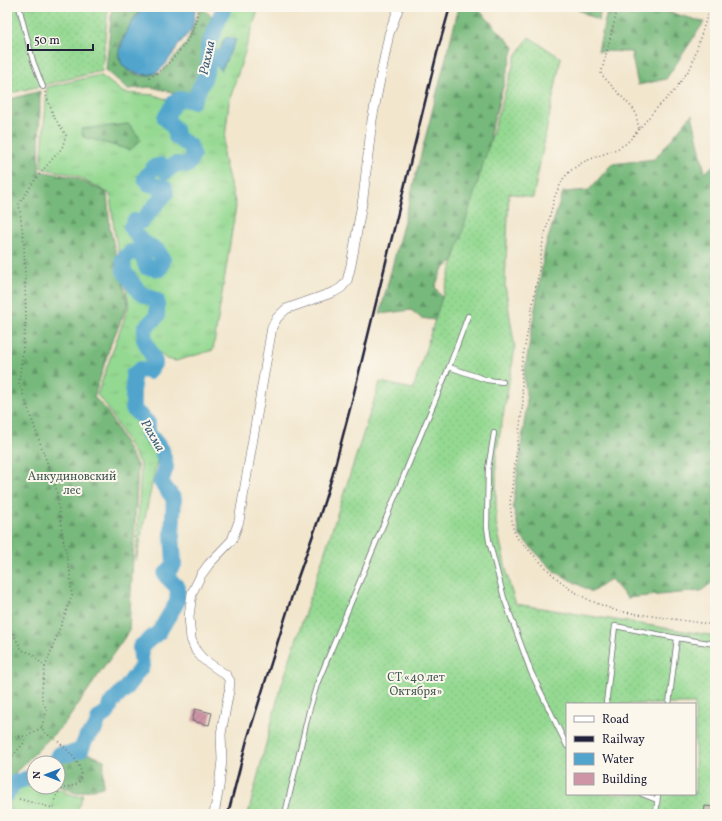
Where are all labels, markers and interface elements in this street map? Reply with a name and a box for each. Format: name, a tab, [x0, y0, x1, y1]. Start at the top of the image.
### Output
scale bar	[28, 26, 93, 52]
text: 50 m	[34, 33, 60, 49]
water label: Рахма	[196, 39, 220, 77]
water label: Рахма	[136, 417, 168, 455]
park label: Анкудиновский лес	[28, 469, 116, 499]
park label: СТ «40 лет Октября»	[387, 670, 445, 700]
legend	[566, 703, 696, 795]
text: Road	[602, 712, 629, 728]
text: Railway	[602, 732, 645, 748]
text: Water	[602, 752, 634, 768]
north arrow	[26, 755, 66, 795]
text: N	[30, 771, 45, 779]
text: Building	[602, 772, 647, 788]

